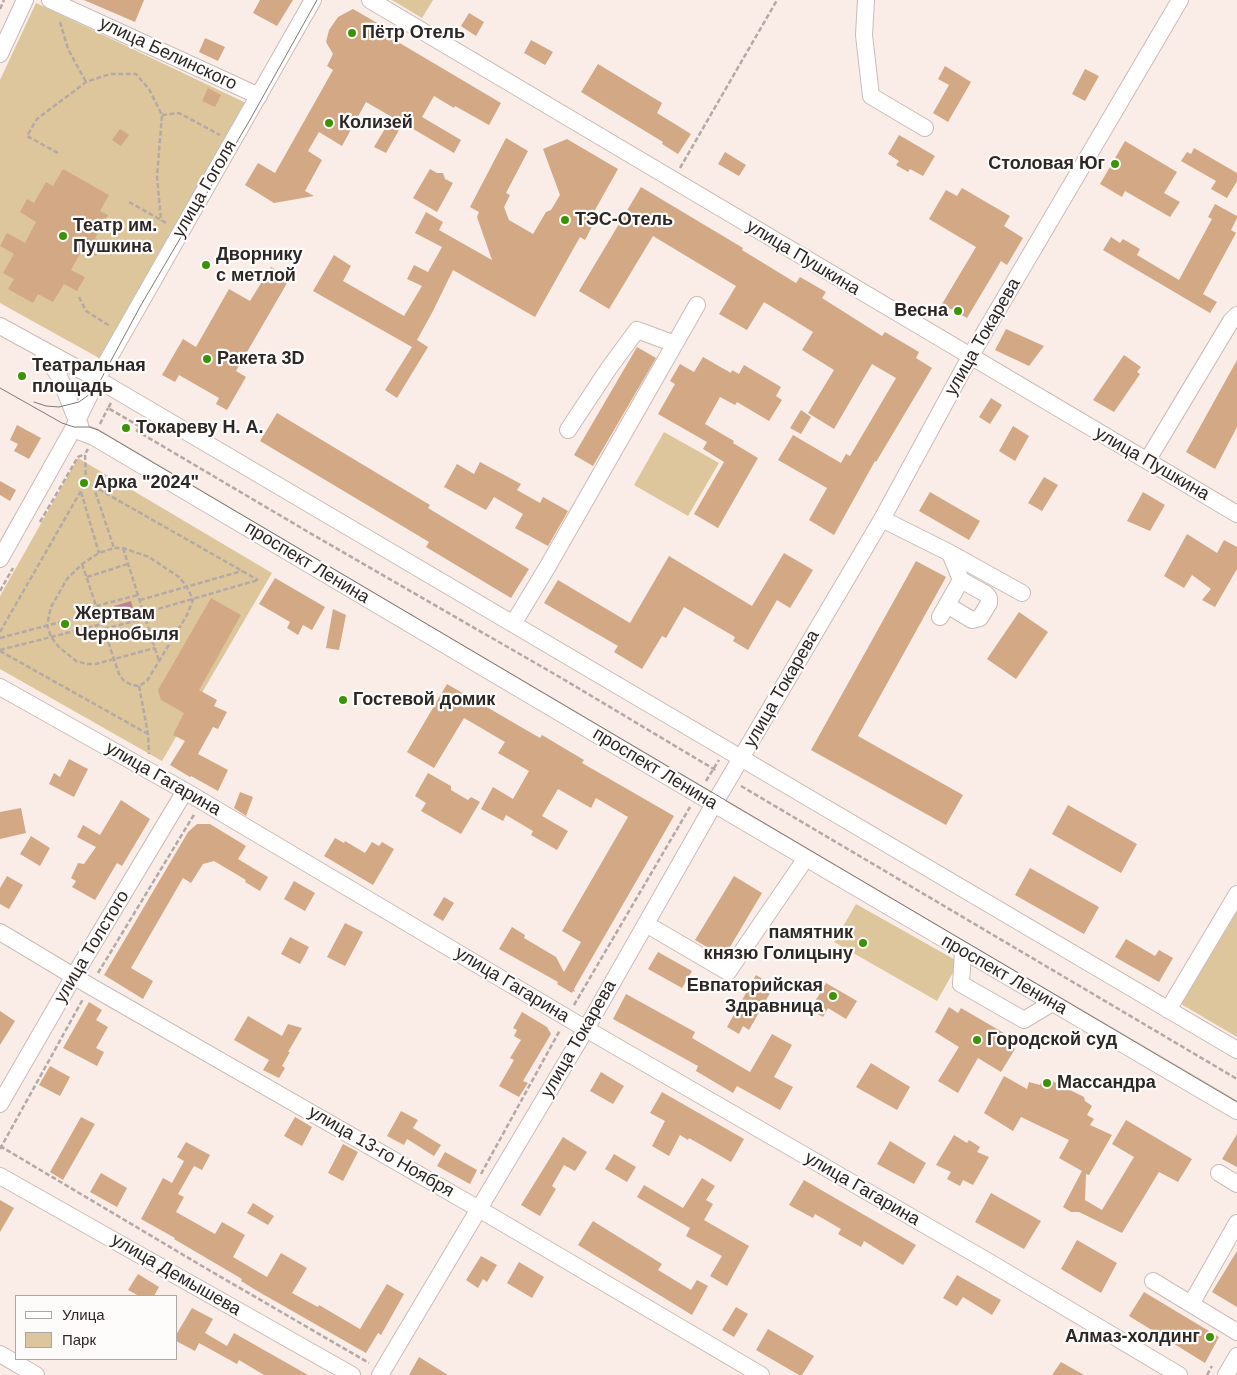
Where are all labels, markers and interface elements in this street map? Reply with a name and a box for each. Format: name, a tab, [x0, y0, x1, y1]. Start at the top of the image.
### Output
street label: улица Белинского	[96, 13, 240, 95]
place label: Пётр Отель	[362, 22, 465, 44]
marker: Пётр Отель	[346, 27, 358, 39]
place label: Колизей	[339, 112, 413, 134]
marker: Колизей	[323, 117, 335, 129]
street label: улица Гоголя	[168, 136, 242, 242]
place label: Столовая Юг	[988, 153, 1105, 175]
marker: Столовая Юг	[1109, 158, 1121, 170]
place label: ТЭС-Отель	[575, 209, 673, 231]
marker: ТЭС-Отель	[559, 214, 571, 226]
place label: Театр им. Пушкина	[73, 215, 157, 258]
street label: улица Пушкина	[742, 216, 864, 300]
marker: Театр им. Пушкина	[57, 230, 69, 242]
place label: Дворнику с метлой	[216, 244, 303, 286]
marker: Дворнику с метлой	[200, 259, 212, 271]
street label: улица Токарева	[941, 275, 1025, 399]
place label: Весна	[894, 300, 948, 322]
marker: Весна	[952, 305, 964, 317]
place label: Ракета 3D	[217, 348, 304, 370]
marker: Ракета 3D	[201, 353, 213, 365]
place label: Театральная площадь	[32, 355, 146, 398]
marker: Театральная площадь	[16, 370, 28, 382]
place label: Токареву Н. А.	[136, 417, 264, 439]
marker: Токареву Н. А.	[120, 422, 132, 434]
street label: улица Пушкина	[1091, 422, 1213, 506]
place label: Арка "2024"	[94, 472, 199, 494]
marker: Арка "2024"	[78, 477, 90, 489]
street label: проспект Ленина	[241, 517, 373, 609]
place label: Жертвам Чернобыля	[75, 603, 179, 646]
marker: Жертвам Чернобыля	[59, 618, 71, 630]
street label: улица Токарева	[740, 627, 824, 751]
place label: Гостевой домик	[353, 689, 495, 711]
marker: Гостевой домик	[337, 694, 349, 706]
street label: проспект Ленина	[589, 723, 721, 815]
street label: улица Гагарина	[102, 737, 224, 821]
street label: улица Толстого	[50, 887, 134, 1007]
place label: памятник князю Голицыну	[704, 922, 853, 964]
street label: проспект Ленина	[937, 930, 1071, 1020]
marker: памятник князю Голицыну	[857, 937, 869, 949]
street label: улица Гагарина	[451, 942, 573, 1028]
place label: Евпаторийская Здравница	[687, 975, 823, 1018]
street label: улица Токарева	[537, 977, 621, 1101]
marker: Евпаторийская Здравница	[827, 990, 839, 1002]
place label: Городской суд	[987, 1029, 1117, 1051]
marker: Городской суд	[971, 1034, 983, 1046]
place label: Массандра	[1057, 1072, 1156, 1094]
marker: Массандра	[1041, 1077, 1053, 1089]
street label: улица 13-го Ноября	[304, 1102, 458, 1202]
street label: улица Гагарина	[801, 1147, 923, 1231]
street label: улица Демышева	[107, 1229, 245, 1321]
legend	[15, 1295, 178, 1360]
text: Улица	[62, 1306, 105, 1323]
place label: Алмаз-холдинг	[1065, 1326, 1200, 1348]
text: Парк	[62, 1331, 96, 1348]
marker: Алмаз-холдинг	[1204, 1331, 1216, 1343]

